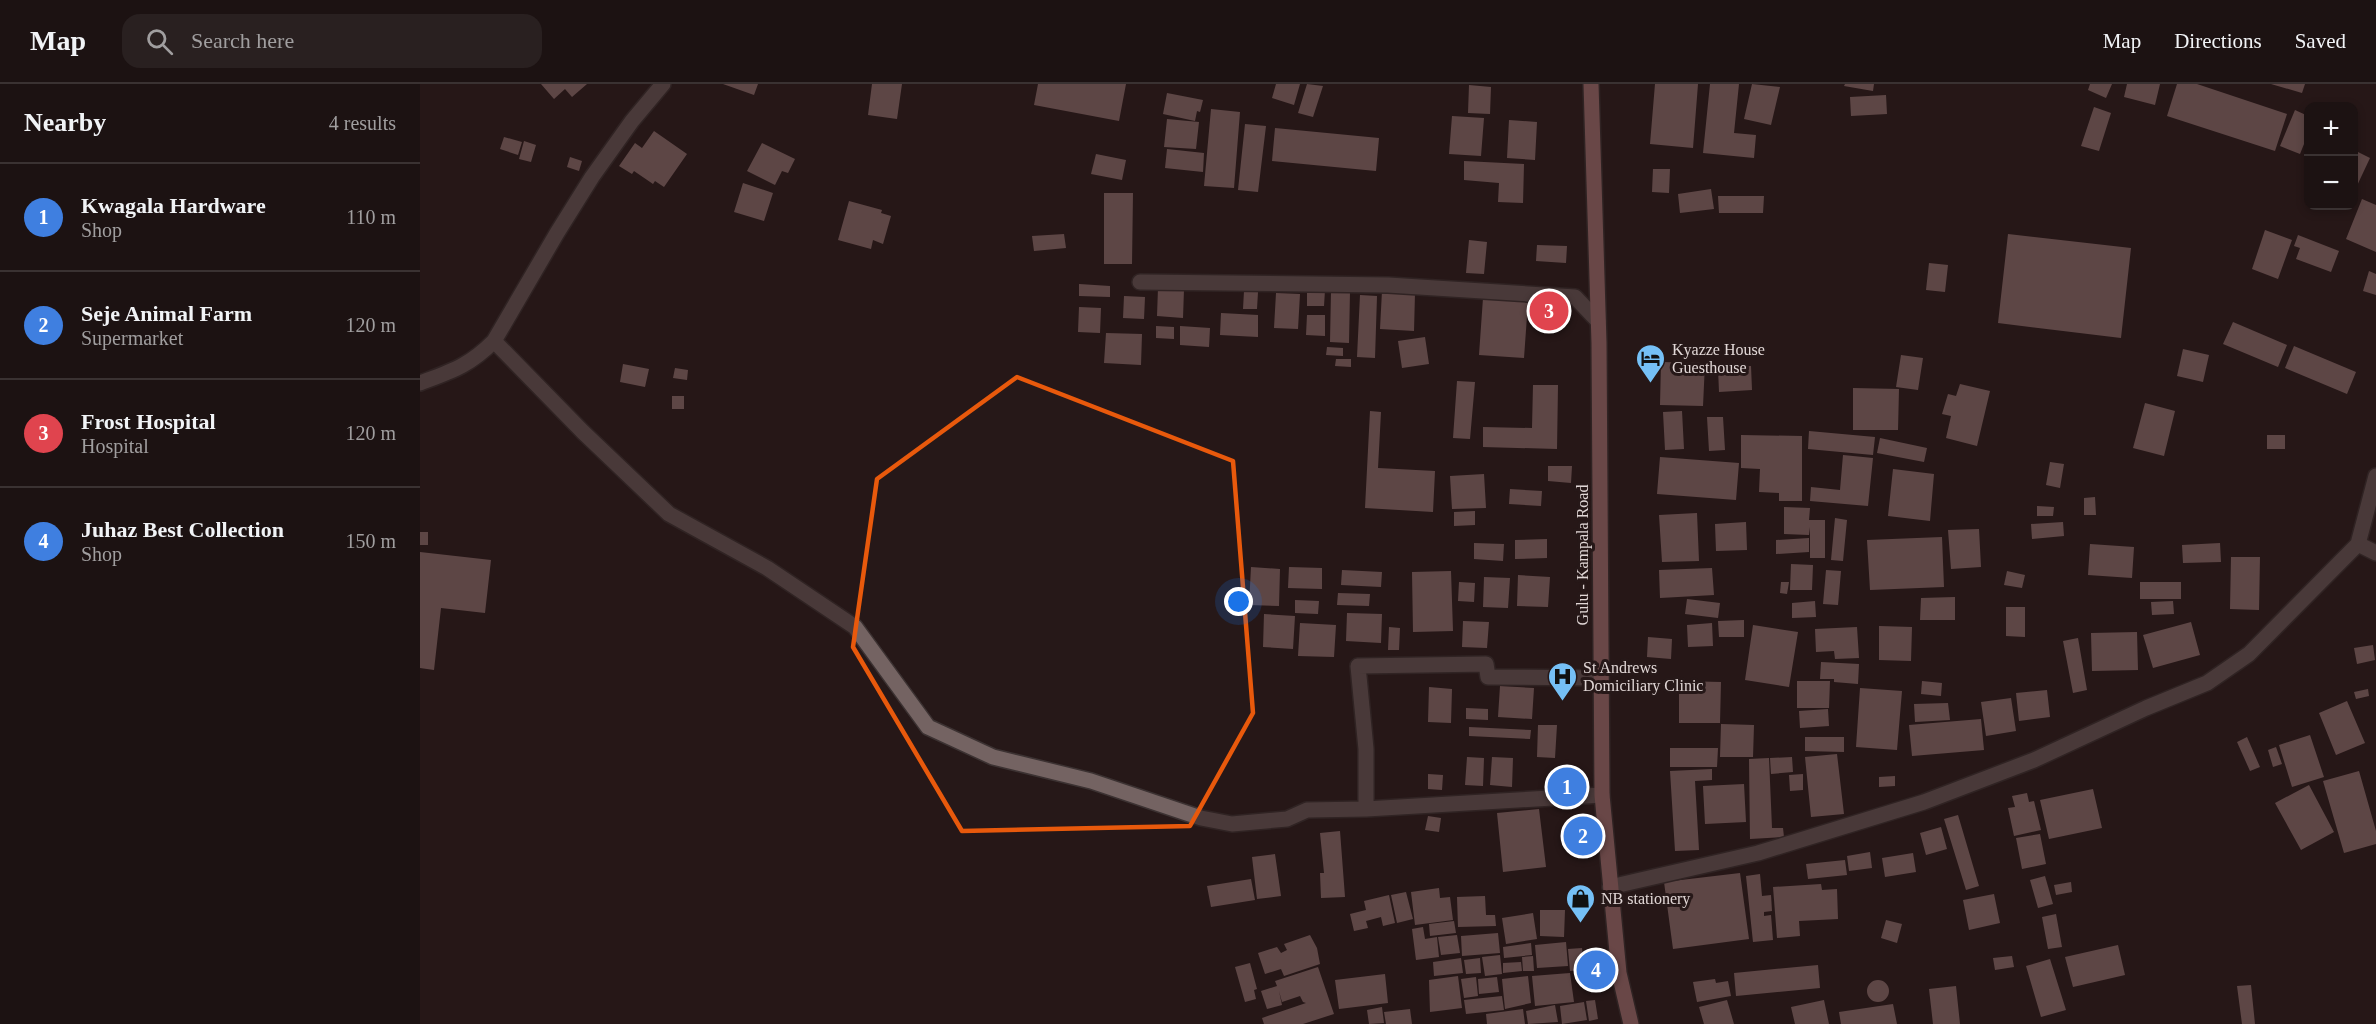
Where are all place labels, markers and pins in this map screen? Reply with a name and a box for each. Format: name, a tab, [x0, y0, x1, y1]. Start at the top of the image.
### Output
pin: 3	[1530, 288, 1568, 334]
place label: Kyazze House Guesthouse	[1672, 341, 1765, 376]
hotel icon: Kyazze House Guesthouse	[1635, 342, 1667, 384]
place label: St Andrews Domiciliary Clinic	[1583, 659, 1703, 695]
hospital icon: St Andrews Domiciliary Clinic	[1546, 660, 1578, 702]
pin: 1	[1548, 764, 1586, 810]
pin: 2	[1564, 814, 1602, 858]
shop icon: NB stationery	[1564, 882, 1596, 924]
place label: NB stationery	[1601, 890, 1690, 908]
pin: 4	[1576, 948, 1616, 992]

